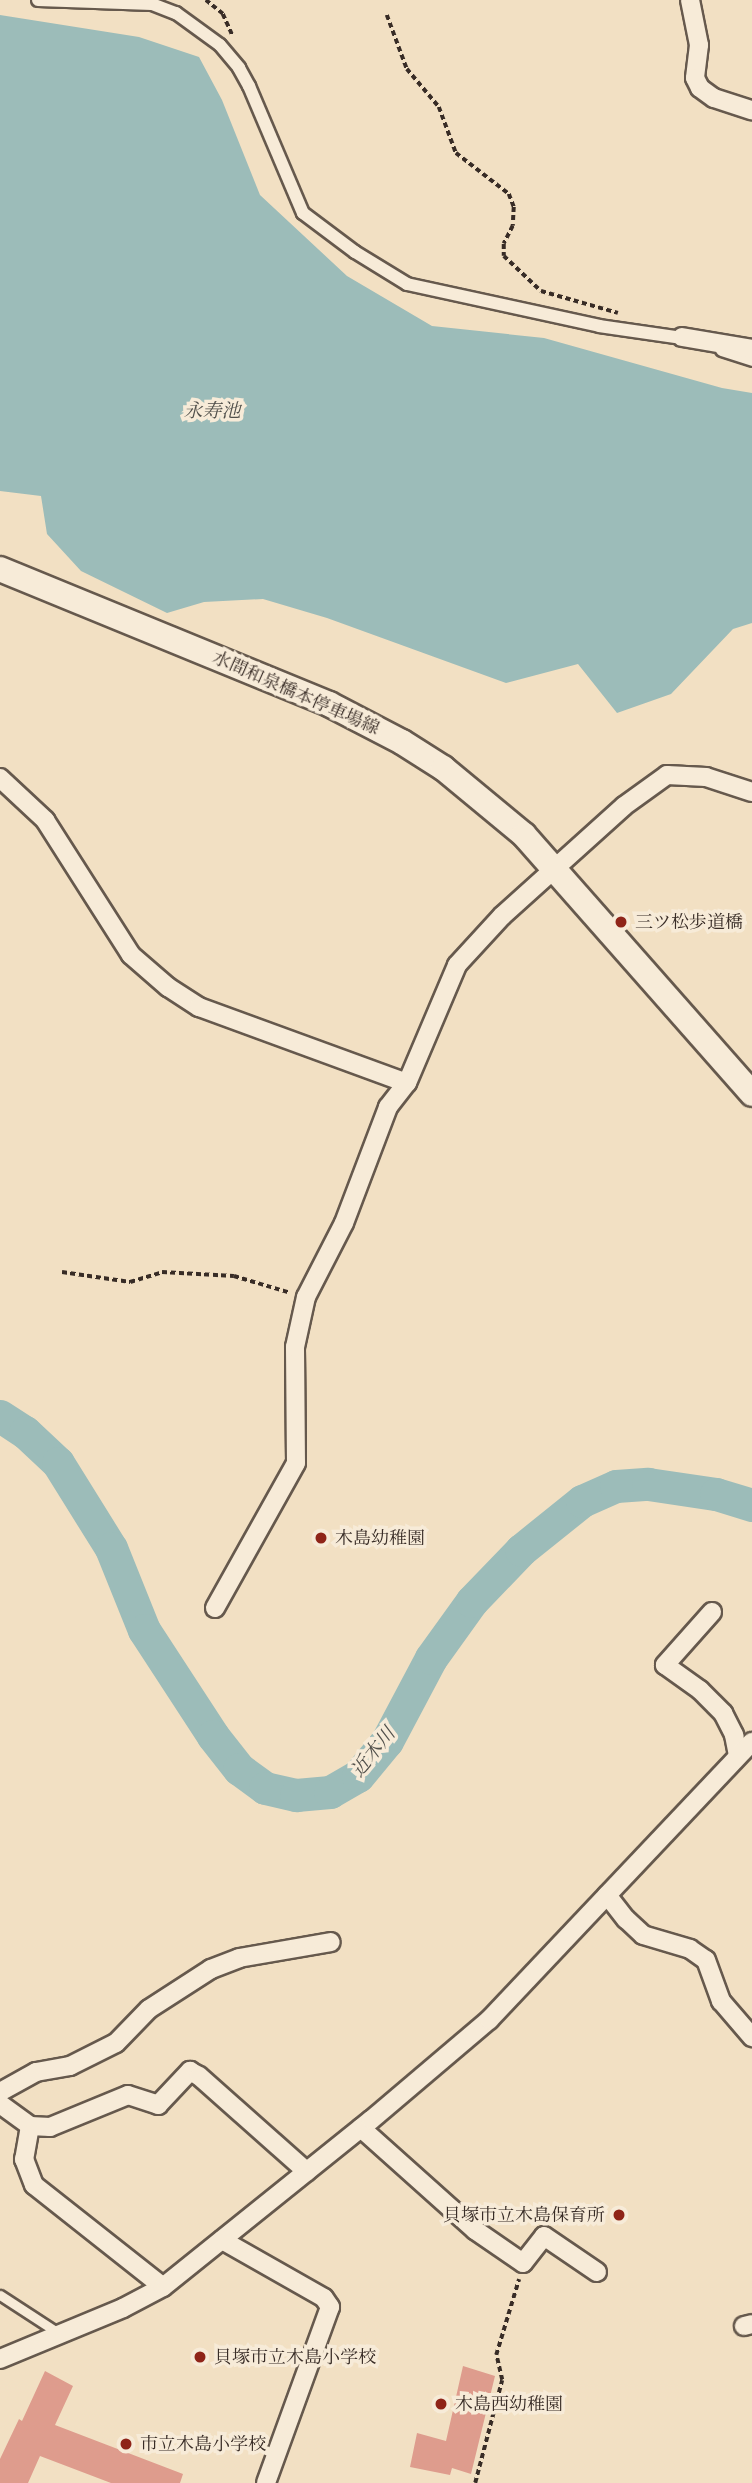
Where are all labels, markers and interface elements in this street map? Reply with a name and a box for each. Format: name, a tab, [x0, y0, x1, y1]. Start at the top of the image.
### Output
water label: 永寿池	[184, 400, 240, 422]
street label: 水間和泉橋本停車場線	[209, 647, 383, 739]
place label: 三ツ松歩道橋	[635, 911, 743, 933]
marker: 三ツ松歩道橋	[613, 914, 629, 930]
place label: 木島幼稚園	[335, 1527, 425, 1549]
marker: 木島幼稚園	[313, 1530, 329, 1546]
water label: 近木川	[346, 1723, 400, 1781]
place label: 貝塚市立木島保育所	[443, 2204, 605, 2226]
marker: 貝塚市立木島保育所	[611, 2207, 627, 2223]
place label: 貝塚市立木島小学校	[214, 2346, 376, 2368]
marker: 貝塚市立木島小学校	[192, 2349, 208, 2365]
place label: 木島西幼稚園	[455, 2393, 563, 2415]
marker: 木島西幼稚園	[433, 2396, 449, 2412]
place label: 市立木島小学校	[140, 2433, 266, 2455]
marker: 市立木島小学校	[118, 2436, 134, 2452]

